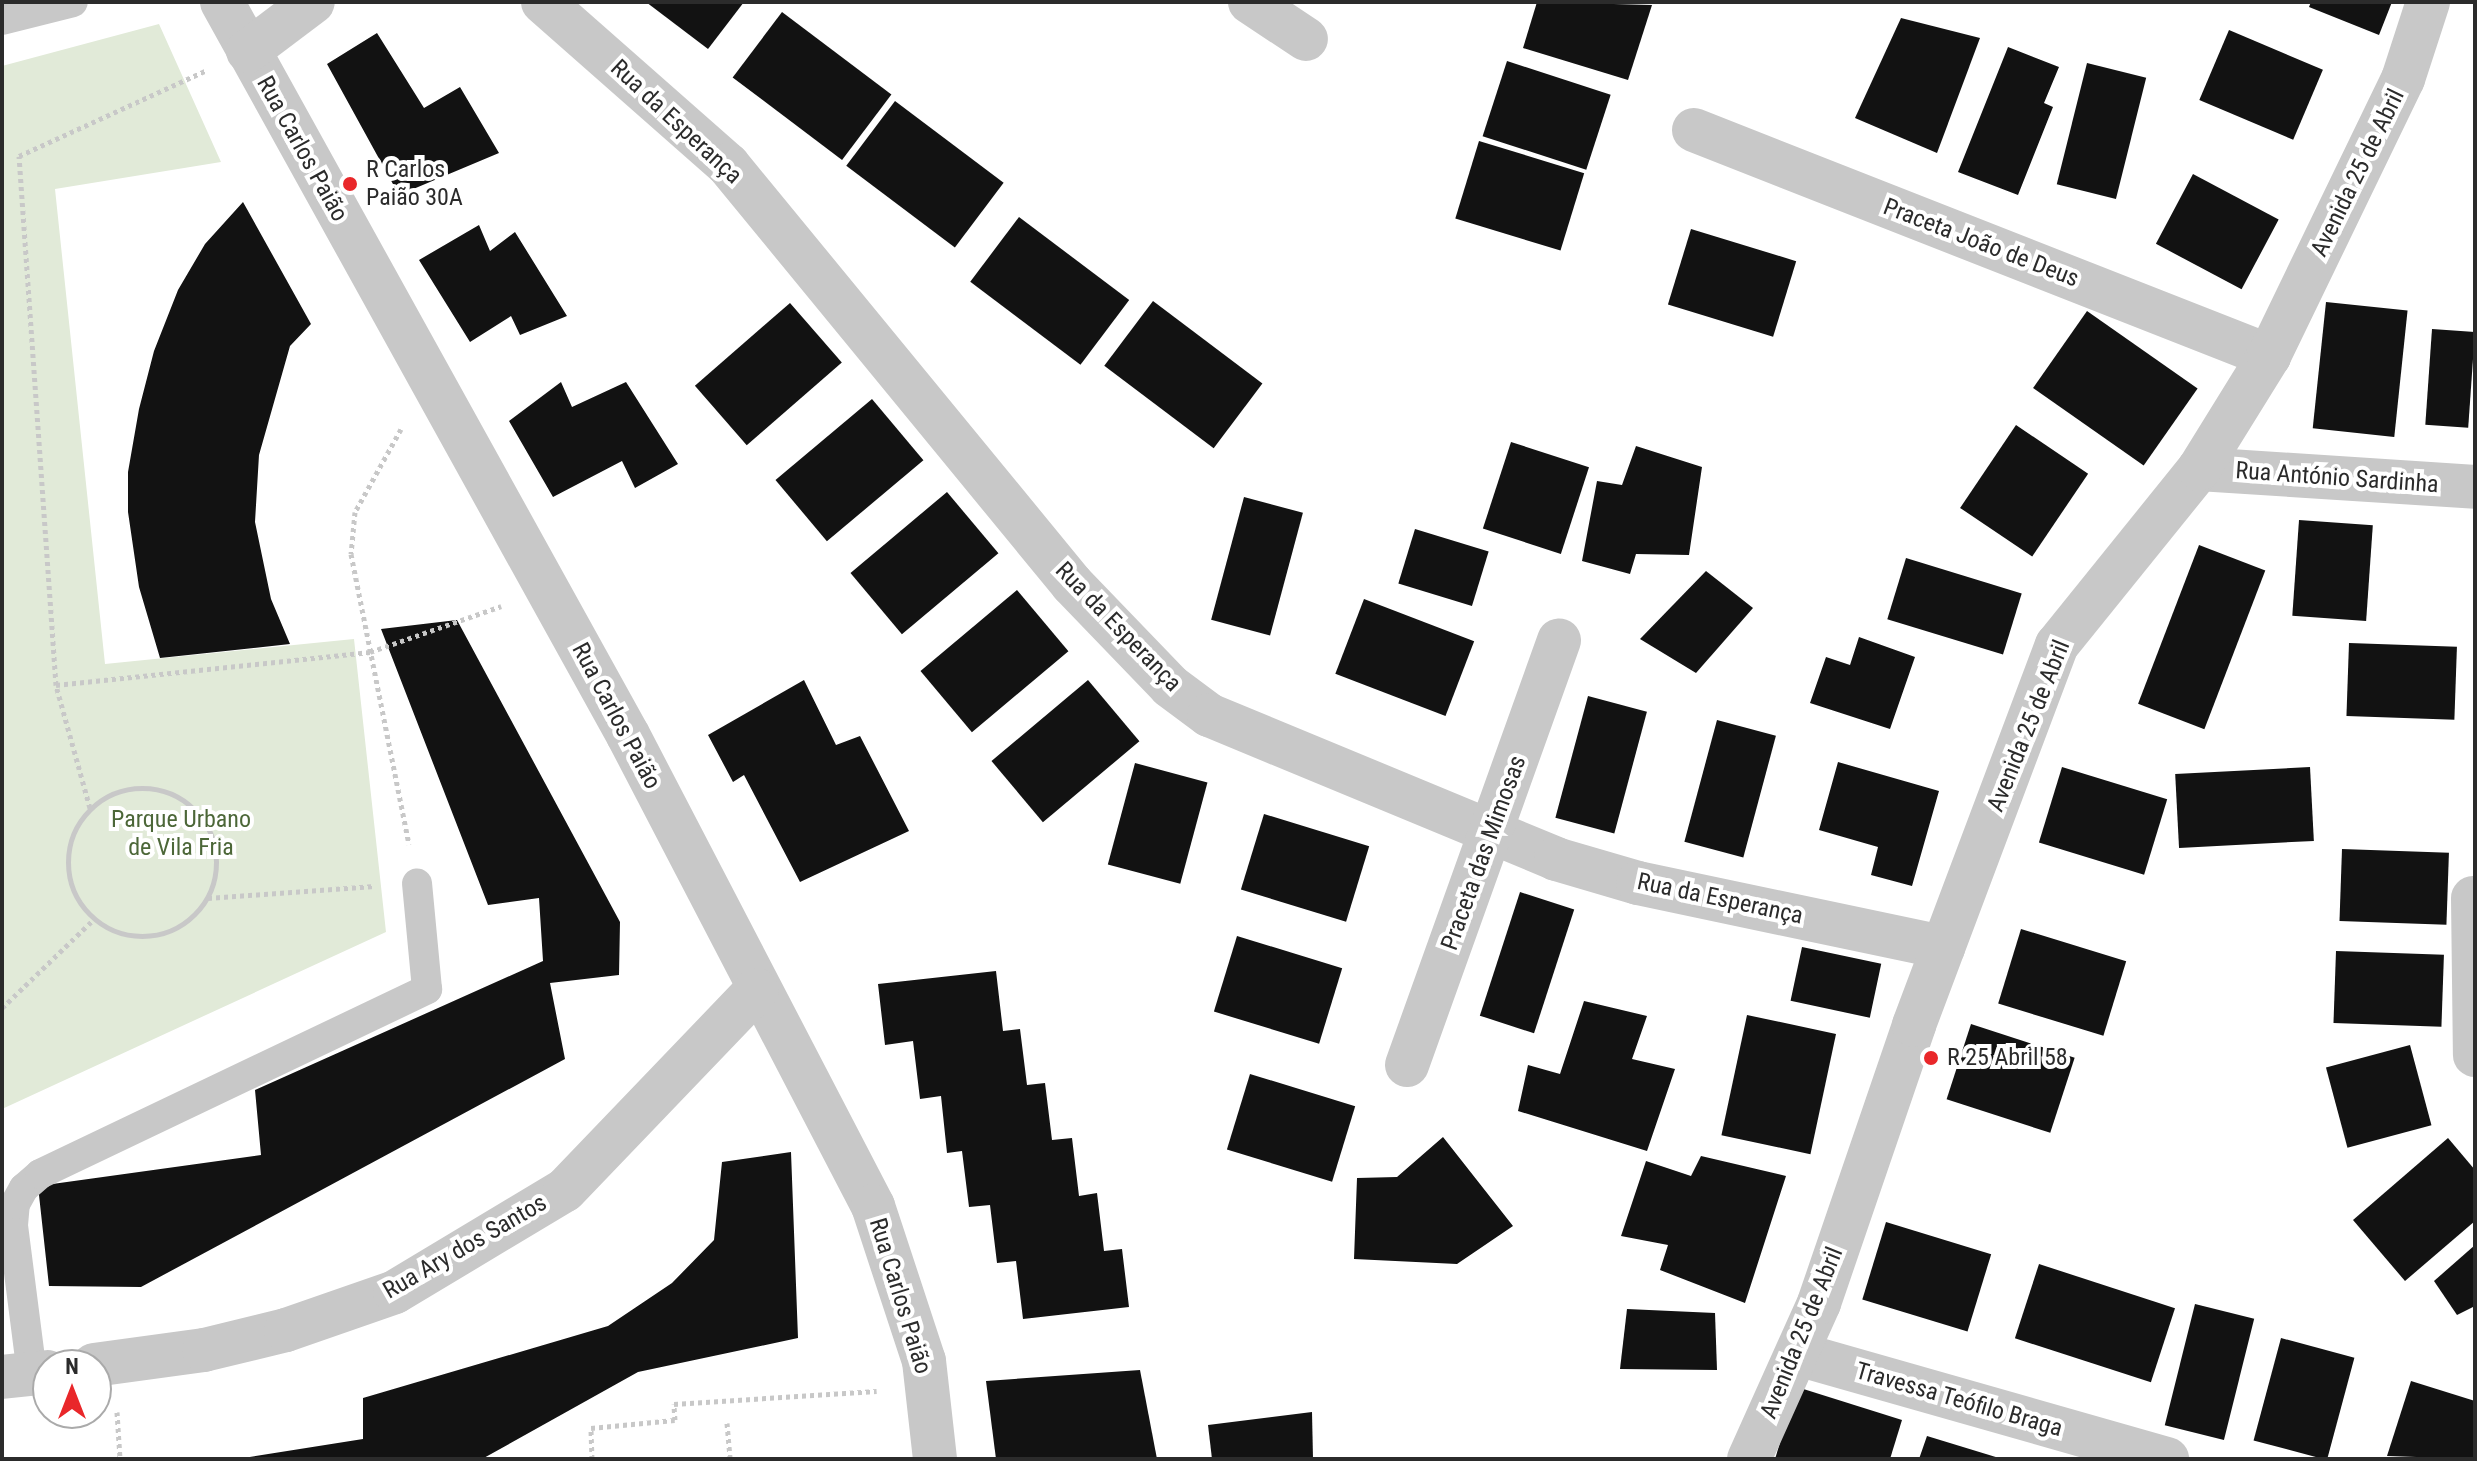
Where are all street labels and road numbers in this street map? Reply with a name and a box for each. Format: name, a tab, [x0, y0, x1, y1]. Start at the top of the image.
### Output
street label: Rua da Esperança	[604, 54, 748, 190]
street label: Rua Carlos Paião	[250, 71, 354, 227]
street label: Avenida 25 de Abril	[2305, 85, 2411, 261]
street label: Praceta João de Deus	[1879, 192, 2083, 294]
street label: Rua António Sardinha	[2234, 457, 2440, 499]
street label: Rua da Esperança	[1049, 556, 1187, 698]
street label: Avenida 25 de Abril	[1981, 636, 2077, 816]
street label: Rua Carlos Paião	[565, 638, 667, 794]
street label: Praceta das Mimosas	[1435, 752, 1533, 954]
street label: Rua da Esperança	[1634, 867, 1806, 931]
street label: Rua Ary dos Santos	[378, 1189, 552, 1305]
street label: Rua Carlos Paião	[863, 1215, 937, 1377]
street label: Avenida 25 de Abril	[1754, 1243, 1850, 1423]
street label: Travessa Teófilo Braga	[1852, 1357, 2066, 1443]

